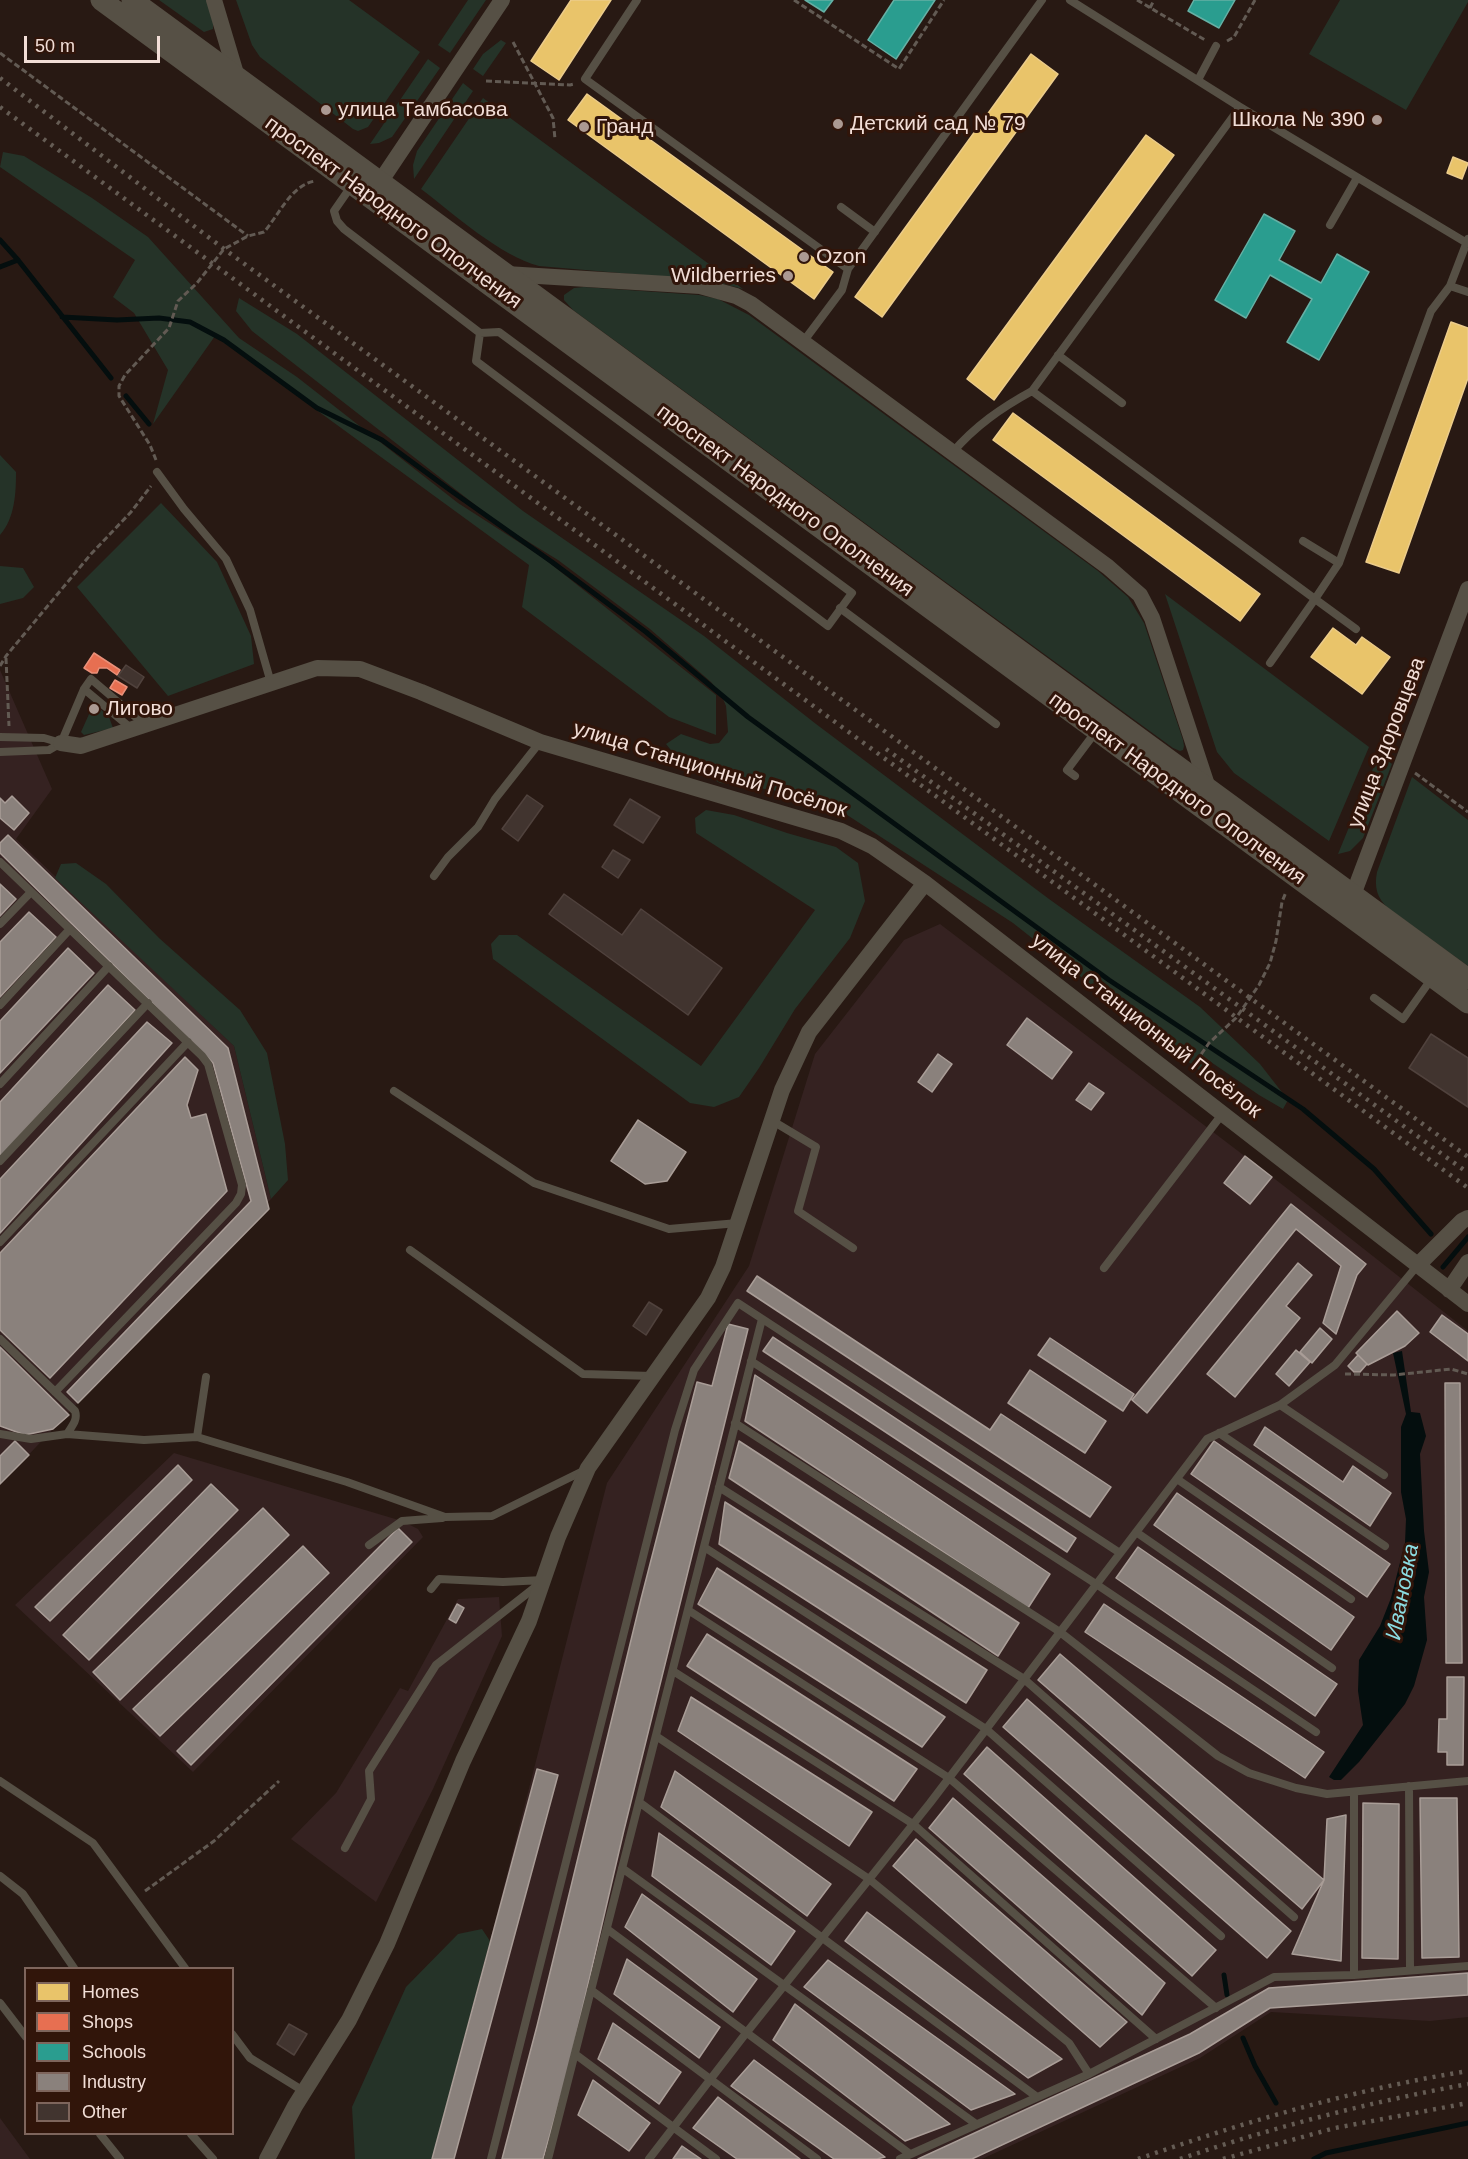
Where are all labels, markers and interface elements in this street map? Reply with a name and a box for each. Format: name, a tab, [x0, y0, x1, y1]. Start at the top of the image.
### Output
scale bar	[27, 24, 164, 62]
text: 50 m	[35, 36, 75, 56]
place label: улица Тамбасова	[338, 97, 508, 123]
marker: улица Тамбасова	[319, 103, 333, 117]
place label: Школа № 390	[1232, 107, 1365, 133]
street label: проспект Народного Ополчения	[260, 111, 526, 315]
place label: Детский сад № 79	[850, 111, 1026, 137]
marker: Школа № 390	[1370, 113, 1384, 127]
place label: Гранд	[596, 114, 653, 140]
marker: Детский сад № 79	[831, 117, 845, 131]
marker: Гранд	[577, 120, 591, 134]
place label: Ozon	[816, 244, 866, 270]
marker: Ozon	[797, 250, 811, 264]
place label: Wildberries	[671, 263, 776, 289]
marker: Wildberries	[781, 269, 795, 283]
street label: проспект Народного Ополчения	[652, 399, 918, 603]
street label: улица Здоровцева	[1343, 654, 1431, 832]
street label: проспект Народного Ополчения	[1044, 687, 1310, 891]
place label: Лигово	[106, 696, 173, 722]
marker: Лигово	[87, 702, 101, 716]
street label: улица Станционный Посёлок	[570, 716, 850, 824]
street label: улица Станционный Посёлок	[1026, 928, 1266, 1124]
water label: Ивановка	[1381, 1542, 1425, 1642]
legend	[24, 1967, 234, 2135]
text: Homes	[82, 1982, 139, 2002]
text: Shops	[82, 2012, 133, 2032]
text: Schools	[82, 2042, 146, 2062]
text: Industry	[82, 2072, 146, 2092]
text: Other	[82, 2102, 127, 2122]

